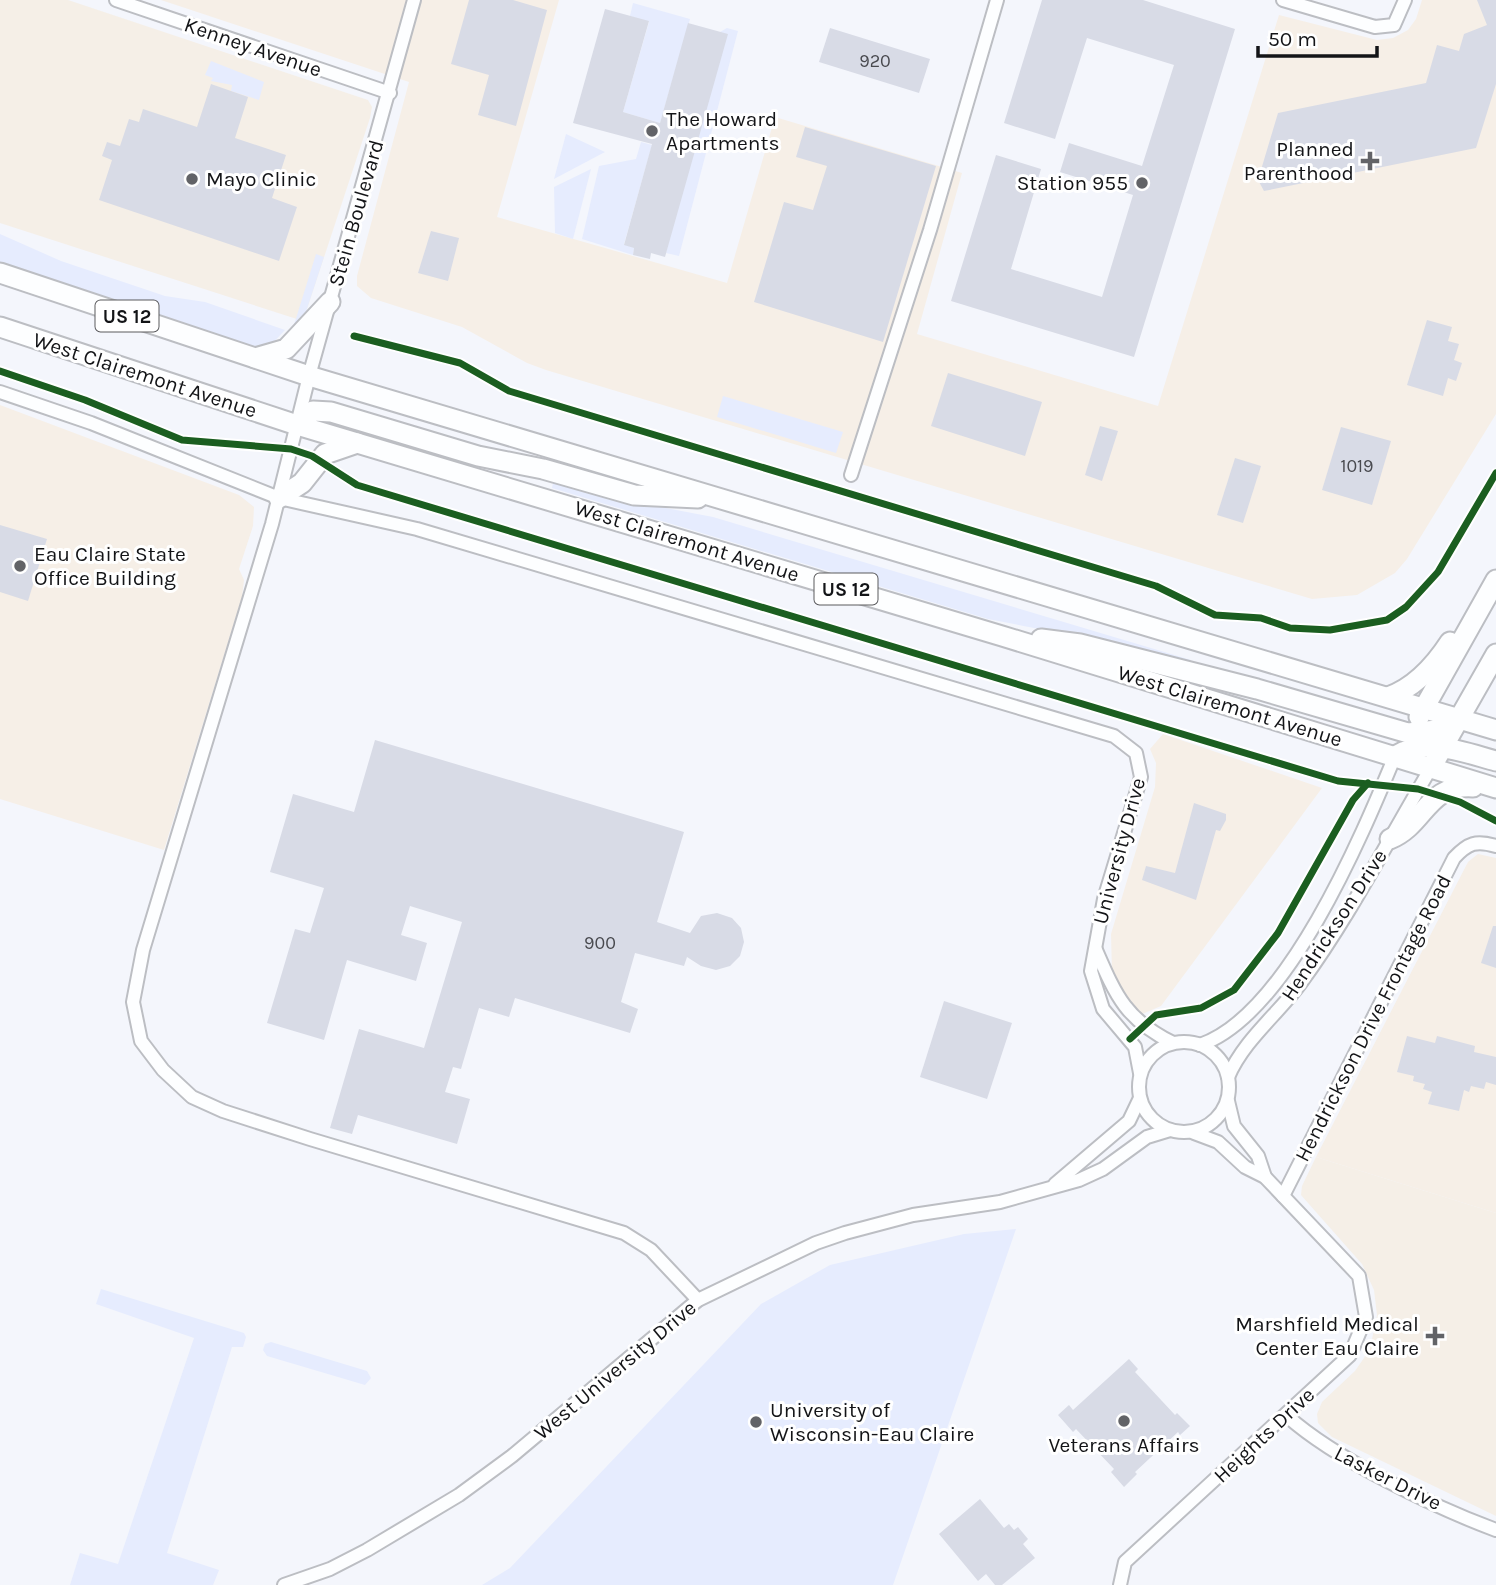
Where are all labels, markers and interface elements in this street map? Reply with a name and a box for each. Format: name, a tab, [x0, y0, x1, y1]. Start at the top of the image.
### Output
street label: Kenney Avenue	[181, 12, 325, 82]
scale bar	[1258, 14, 1377, 58]
text: 50 m	[1268, 27, 1317, 51]
house number: 920	[859, 50, 891, 72]
place label: The Howard Apartments	[666, 107, 779, 155]
marker: The Howard Apartments	[644, 123, 660, 139]
street label: Stein Boulevard	[324, 137, 388, 289]
place label: Planned Parenthood	[1244, 137, 1354, 185]
marker: Planned Parenthood	[1360, 151, 1380, 171]
place label: Mayo Clinic	[206, 167, 316, 191]
marker: Mayo Clinic	[184, 171, 200, 187]
place label: Station 955	[1017, 171, 1128, 195]
marker: Station 955	[1134, 175, 1150, 191]
road number: US 12	[96, 300, 158, 332]
street label: West Clairemont Avenue	[30, 328, 260, 422]
house number: 1019	[1340, 455, 1374, 477]
street label: West Clairemont Avenue	[572, 495, 802, 587]
place label: Eau Claire State Office Building	[34, 542, 186, 590]
marker: Eau Claire State Office Building	[12, 558, 28, 574]
road number: US 12	[814, 574, 878, 604]
street label: West Clairemont Avenue	[1115, 660, 1345, 752]
street label: University Drive	[1088, 775, 1150, 927]
street label: Hendrickson Drive	[1276, 845, 1392, 1005]
street label: Hendrickson Drive Frontage Road	[1290, 871, 1456, 1165]
house number: 900	[584, 932, 616, 954]
street label: West University Drive	[529, 1295, 701, 1445]
place label: Marshfield Medical Center Eau Claire	[1235, 1312, 1419, 1360]
marker: Marshfield Medical Center Eau Claire	[1425, 1326, 1445, 1346]
street label: Heights Drive	[1209, 1382, 1319, 1488]
place label: University of Wisconsin-Eau Claire	[770, 1398, 974, 1446]
marker: Veterans Affairs	[1116, 1413, 1132, 1429]
marker: University of Wisconsin-Eau Claire	[748, 1414, 764, 1430]
place label: Veterans Affairs	[1048, 1433, 1200, 1457]
street label: Lasker Drive	[1331, 1441, 1445, 1515]

